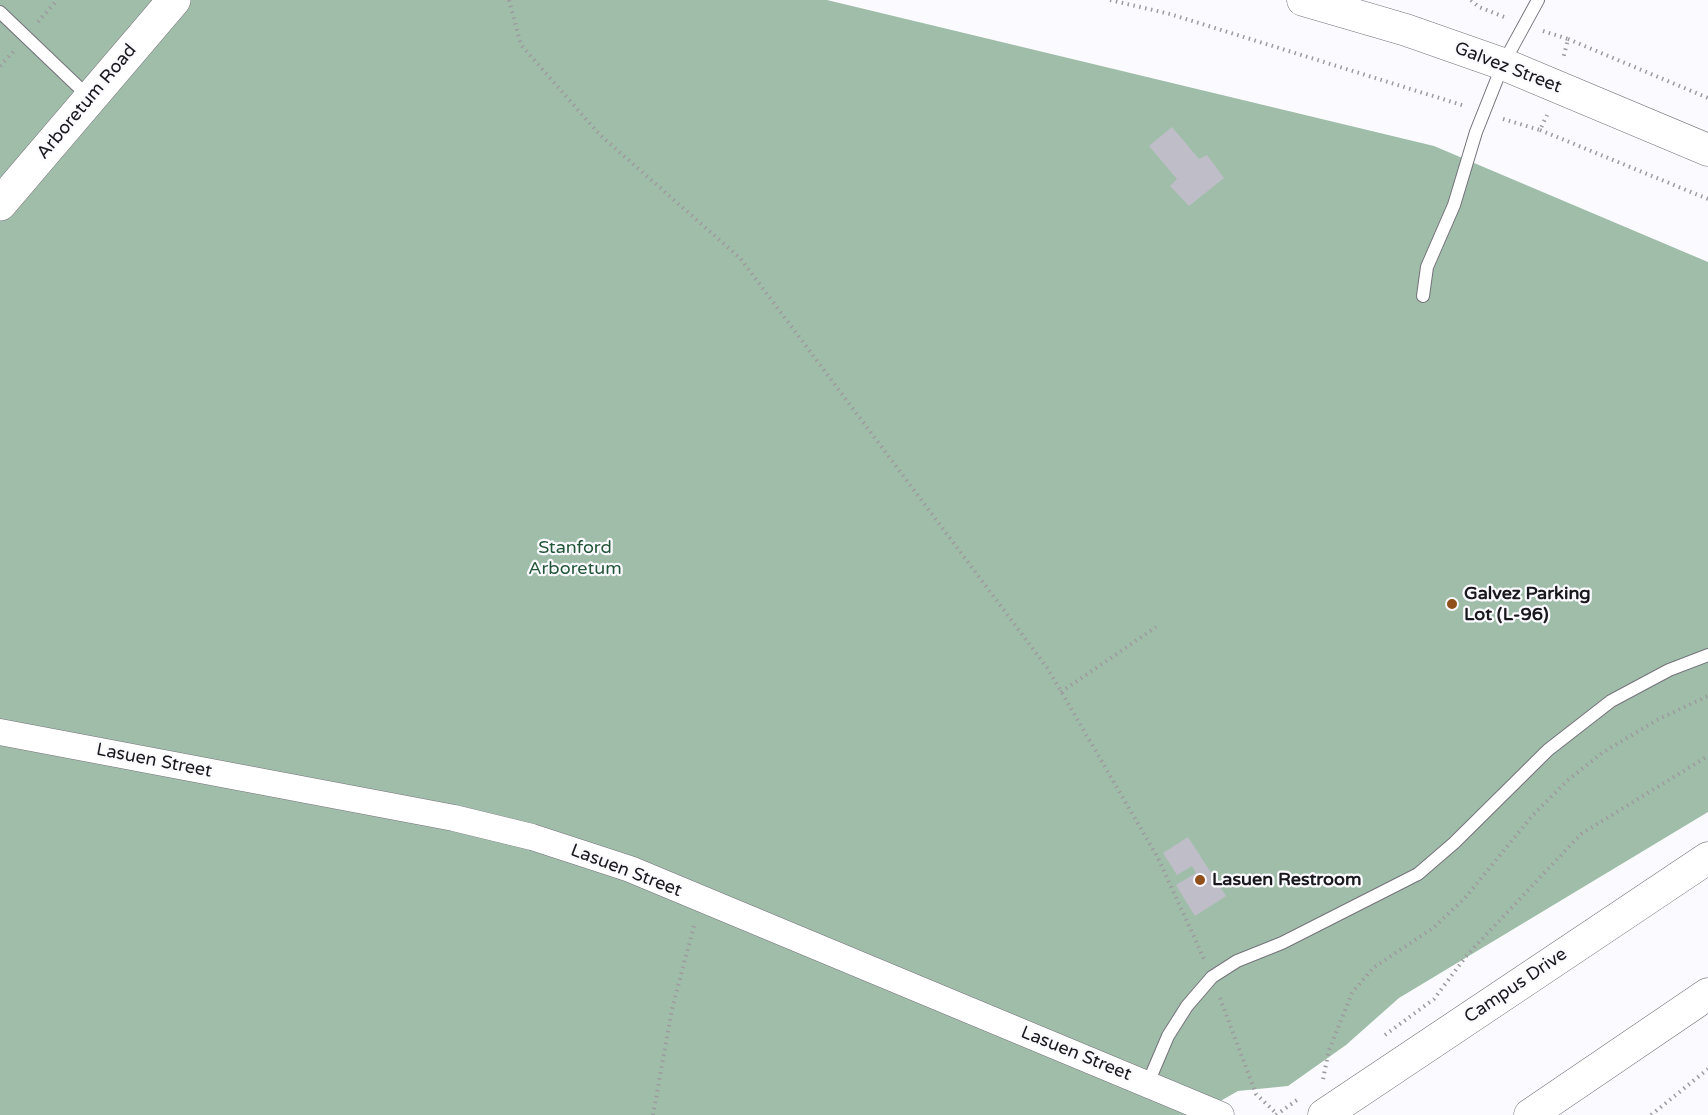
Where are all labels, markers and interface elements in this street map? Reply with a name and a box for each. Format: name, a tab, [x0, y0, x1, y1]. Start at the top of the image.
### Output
street label: Galvez Street	[1451, 38, 1565, 98]
street label: Arboretum Road	[33, 40, 141, 164]
park label: Stanford Arboretum	[528, 537, 622, 580]
place label: Galvez Parking Lot (L-96)	[1464, 583, 1591, 626]
marker: Galvez Parking Lot (L-96)	[1445, 597, 1459, 611]
street label: Lasuen Street	[94, 739, 214, 783]
street label: Lasuen Street	[567, 840, 685, 902]
place label: Lasuen Restroom	[1212, 869, 1361, 891]
marker: Lasuen Restroom	[1193, 873, 1207, 887]
street label: Campus Drive	[1461, 944, 1571, 1028]
street label: Lasuen Street	[1018, 1022, 1134, 1086]

